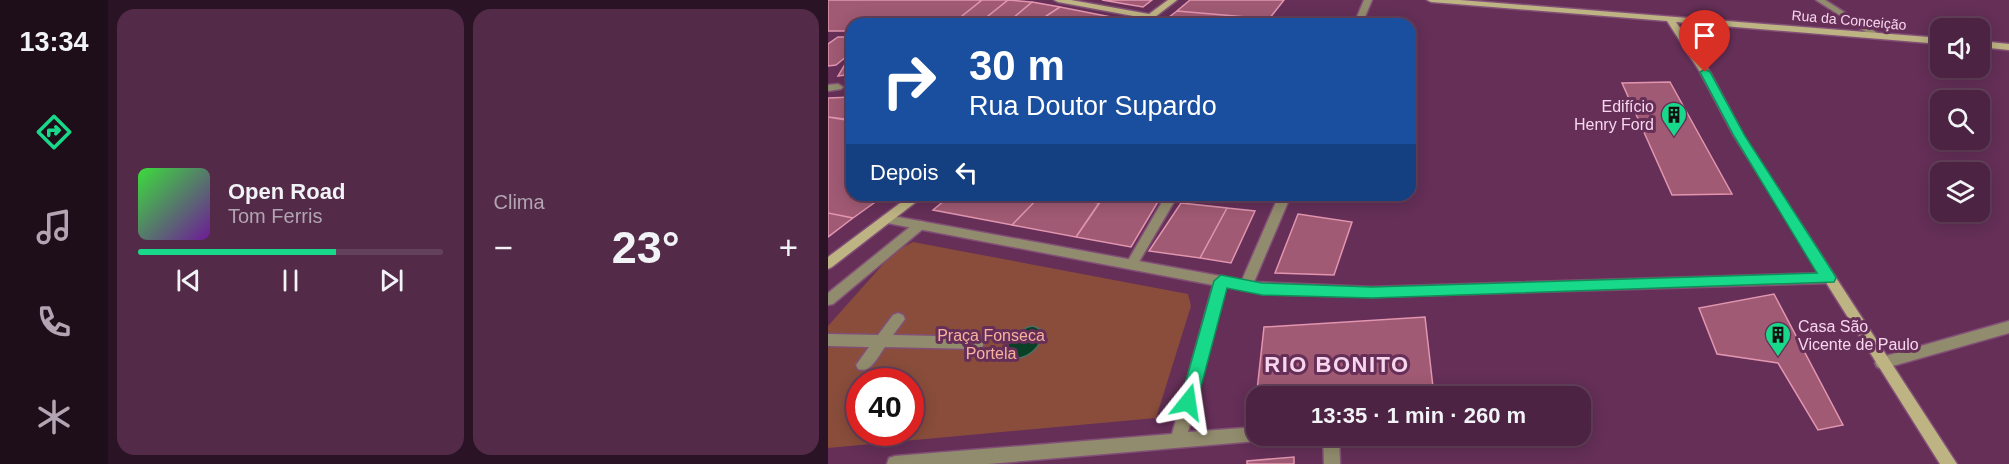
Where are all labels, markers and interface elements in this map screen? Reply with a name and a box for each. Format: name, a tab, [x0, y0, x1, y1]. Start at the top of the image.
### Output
street label: Rua da Conceição	[1791, 7, 1907, 33]
pin	[1679, 10, 1730, 72]
map controls	[1930, 18, 1990, 222]
button: sound	[1930, 18, 1990, 78]
icon: arrive	[1688, 19, 1721, 52]
text: 13:34	[19, 27, 89, 57]
icon: right	[870, 42, 948, 120]
text: 30 m	[969, 42, 1065, 89]
button: search	[1930, 90, 1990, 150]
text: Rua Doutor Supardo	[969, 91, 1217, 121]
place label: Edifício Henry Ford	[1574, 98, 1654, 133]
building icon: Edifício Henry Ford	[1659, 100, 1689, 138]
icon: directions	[33, 111, 75, 153]
icon: left	[950, 156, 983, 189]
text: Depois	[870, 160, 938, 185]
button: layers	[1930, 162, 1990, 222]
text: Open Road	[228, 179, 345, 204]
text: Clima	[494, 191, 545, 213]
text: Tom Ferris	[228, 205, 322, 227]
icon: music	[33, 206, 75, 248]
text: 23°	[612, 222, 680, 273]
text: −	[494, 229, 513, 266]
text: +	[779, 229, 798, 266]
icon: previous	[172, 264, 205, 297]
icon: pause	[274, 264, 307, 297]
icon: next	[375, 264, 408, 297]
icon: phone	[33, 301, 75, 343]
place label: Casa São Vicente de Paulo	[1798, 318, 1919, 353]
building icon: Casa São Vicente de Paulo	[1763, 320, 1793, 358]
park label: Praça Fonseca Portela	[937, 327, 1045, 362]
district label: RIO BONITO	[1264, 352, 1410, 377]
speed limit sign: 40	[846, 368, 924, 446]
position arrow	[1156, 370, 1220, 434]
icon: climate	[33, 396, 75, 438]
text: 13:35 · 1 min · 260 m	[1311, 403, 1526, 428]

